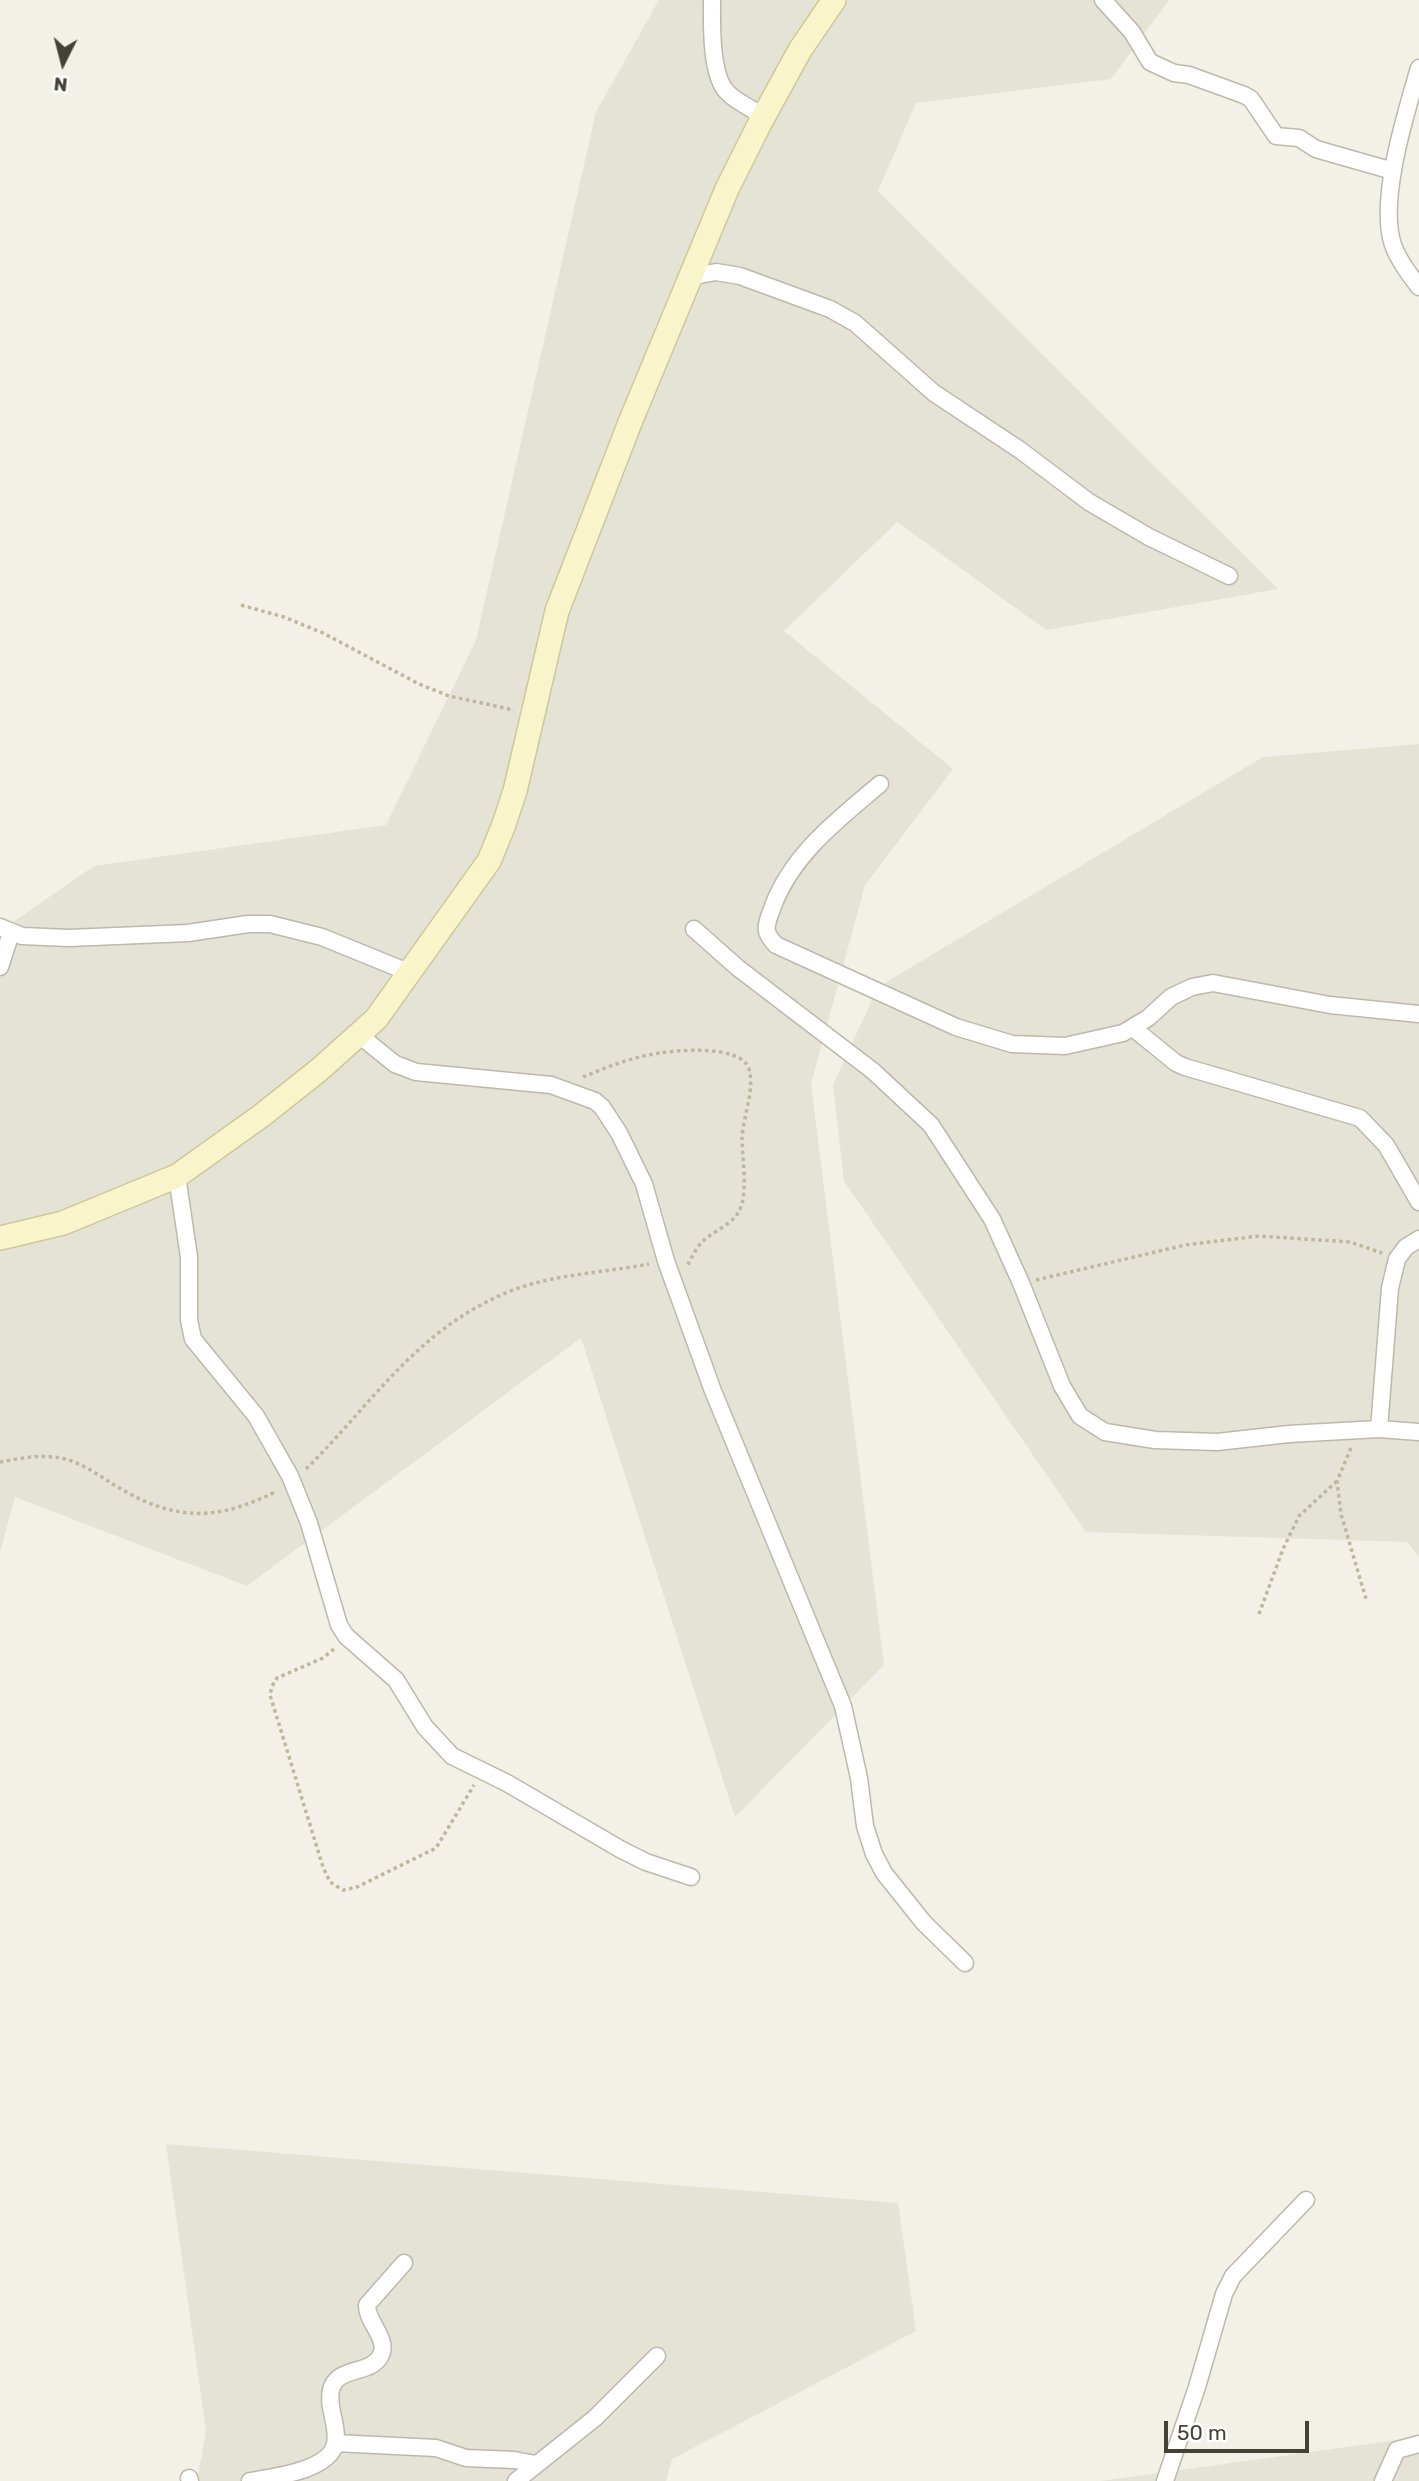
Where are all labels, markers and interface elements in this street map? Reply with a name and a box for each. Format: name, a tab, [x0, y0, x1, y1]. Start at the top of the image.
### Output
north arrow	[28, 28, 98, 98]
text: N	[53, 72, 69, 97]
scale bar	[1167, 2408, 1312, 2452]
text: 50 m	[1177, 2420, 1227, 2445]

